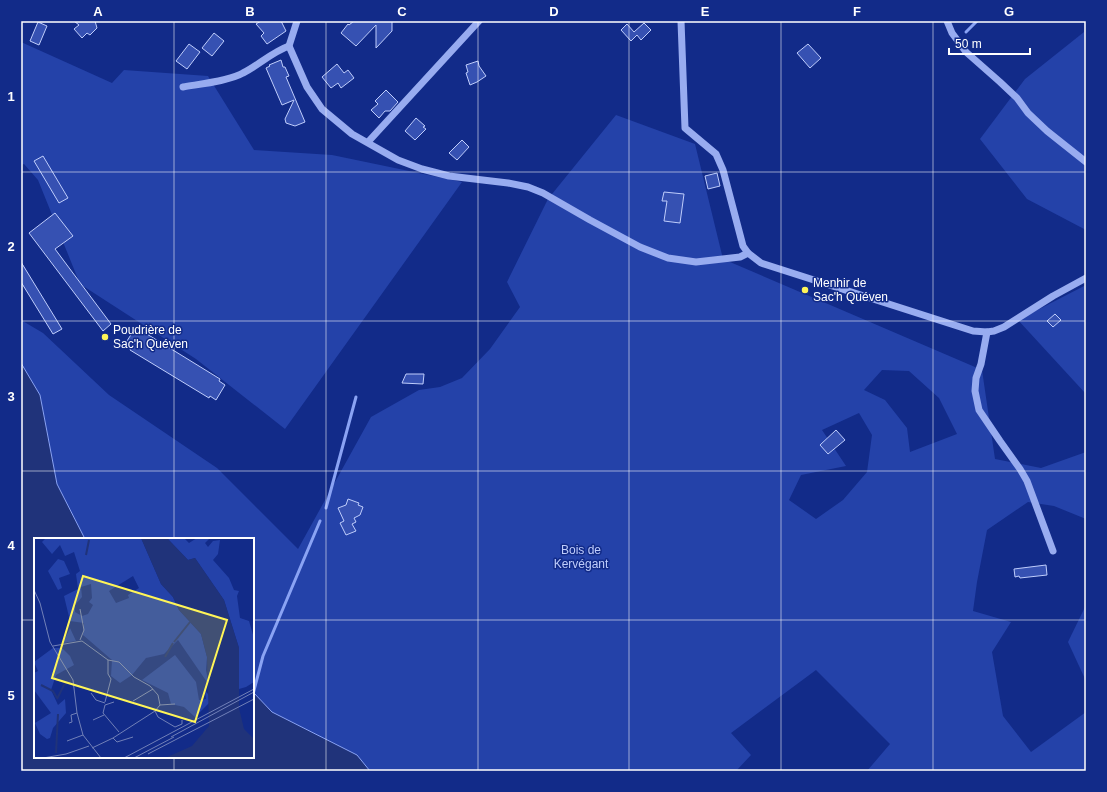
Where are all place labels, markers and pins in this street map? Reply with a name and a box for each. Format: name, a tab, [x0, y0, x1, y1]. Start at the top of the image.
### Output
place label: Menhir de Sac'h Quéven	[813, 276, 888, 304]
marker: Menhir de Sac'h Quéven	[800, 285, 810, 295]
place label: Poudrière de Sac'h Quéven	[113, 323, 188, 351]
marker: Poudrière de Sac'h Quéven	[100, 332, 110, 342]

